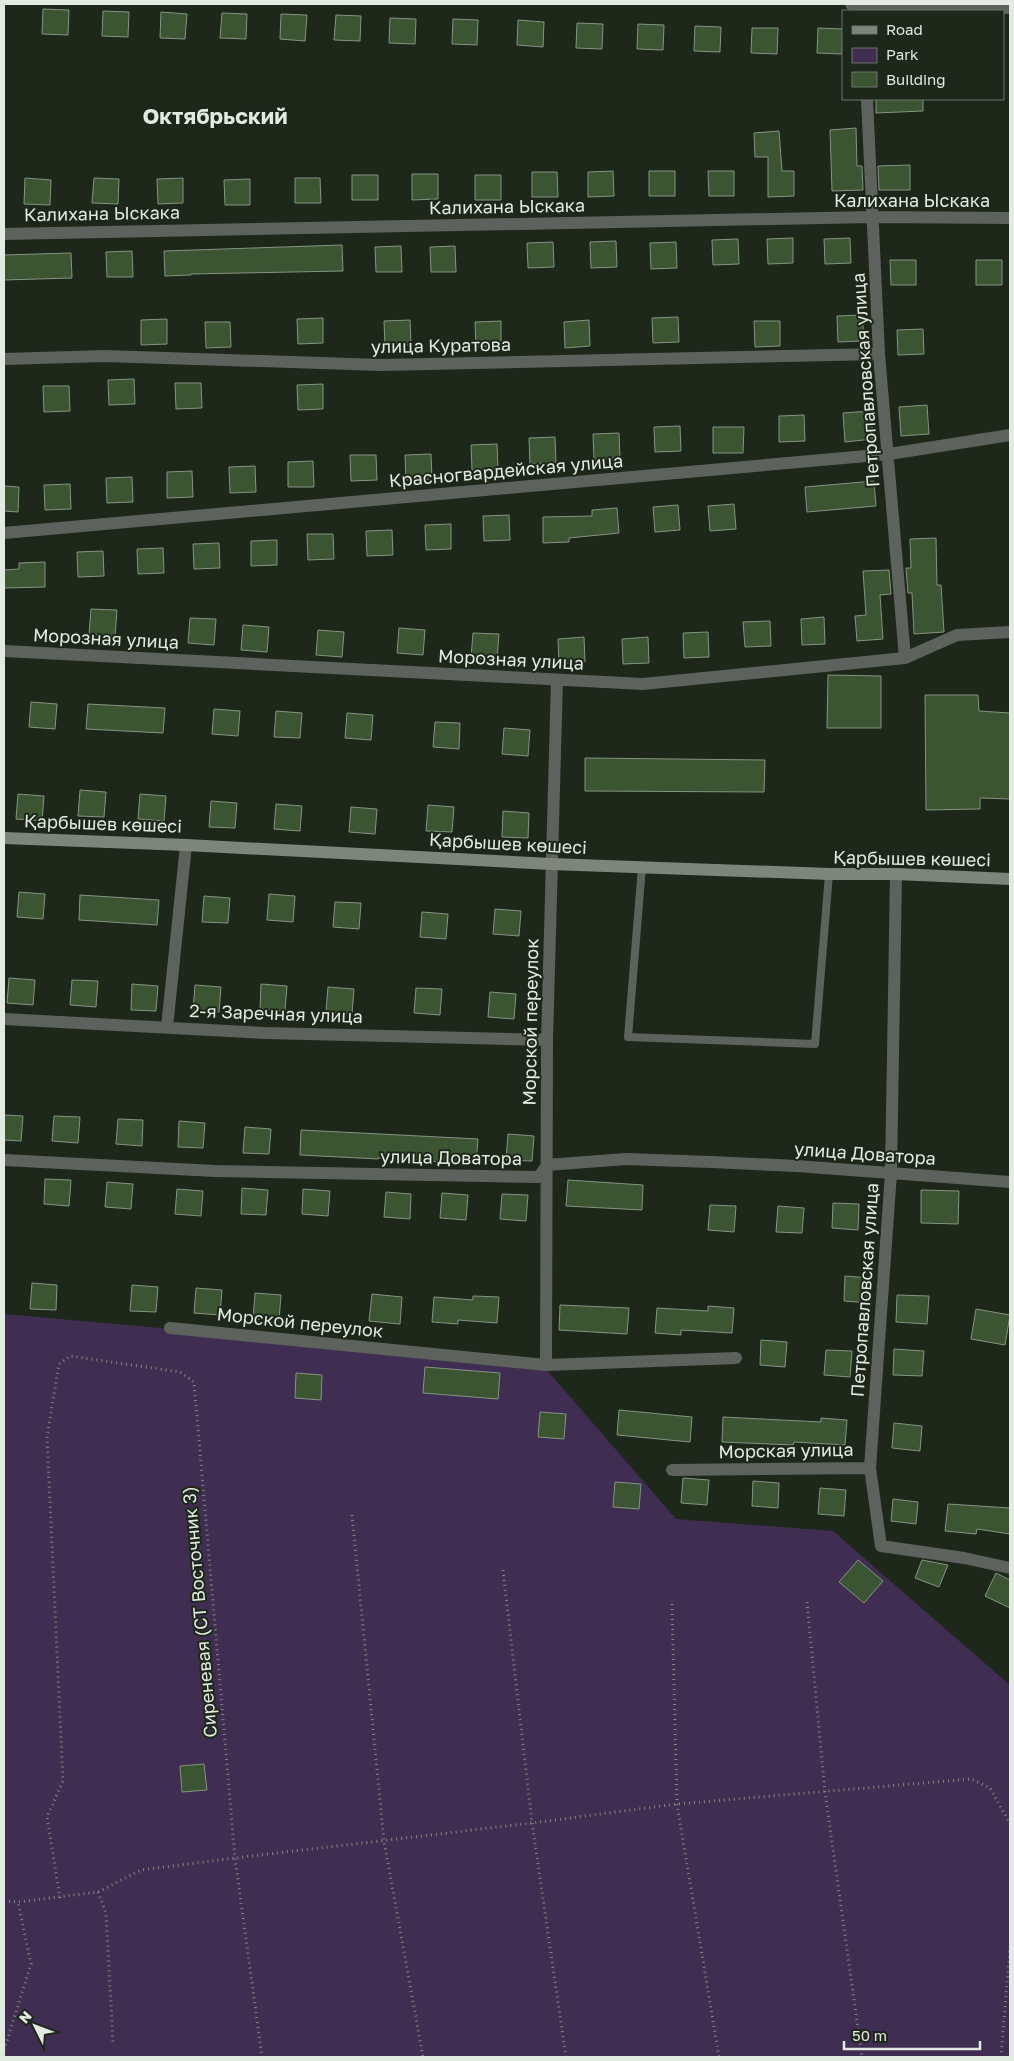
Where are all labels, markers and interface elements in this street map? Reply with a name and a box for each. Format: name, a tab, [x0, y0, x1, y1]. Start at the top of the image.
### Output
legend	[842, 10, 1004, 100]
text: Road	[886, 20, 923, 38]
text: Park	[886, 45, 919, 63]
text: Building	[886, 70, 946, 88]
district label: Октябрьский	[142, 102, 288, 129]
street label: Калихана Ыскака	[834, 189, 990, 211]
street label: Калихана Ыскака	[429, 194, 585, 218]
street label: Калихана Ыскака	[24, 201, 180, 225]
street label: Петропавловская улица	[847, 272, 883, 488]
street label: улица Куратова	[371, 333, 511, 357]
street label: Красногвардейская улица	[388, 449, 624, 491]
street label: Морозная улица	[32, 623, 180, 653]
street label: Морозная улица	[437, 644, 585, 674]
street label: Қарбышев көшесі	[24, 809, 182, 837]
street label: Қарбышев көшесі	[429, 828, 587, 858]
street label: Қарбышев көшесі	[833, 846, 991, 870]
street label: Морской переулок	[518, 938, 542, 1106]
street label: 2-я Заречная улица	[189, 999, 363, 1027]
street label: улица Доватора	[794, 1137, 937, 1169]
street label: улица Доватора	[380, 1145, 522, 1169]
street label: Петропавловская улица	[846, 1182, 882, 1398]
street label: Морской переулок	[216, 1302, 384, 1342]
street label: Морская улица	[718, 1438, 854, 1462]
street label: Сиреневая (СТ Восточник 3)	[177, 1486, 221, 1739]
north arrow	[10, 2001, 60, 2051]
text: N	[15, 2007, 35, 2027]
scale bar	[844, 2018, 980, 2050]
text: 50 m	[852, 2026, 887, 2044]

